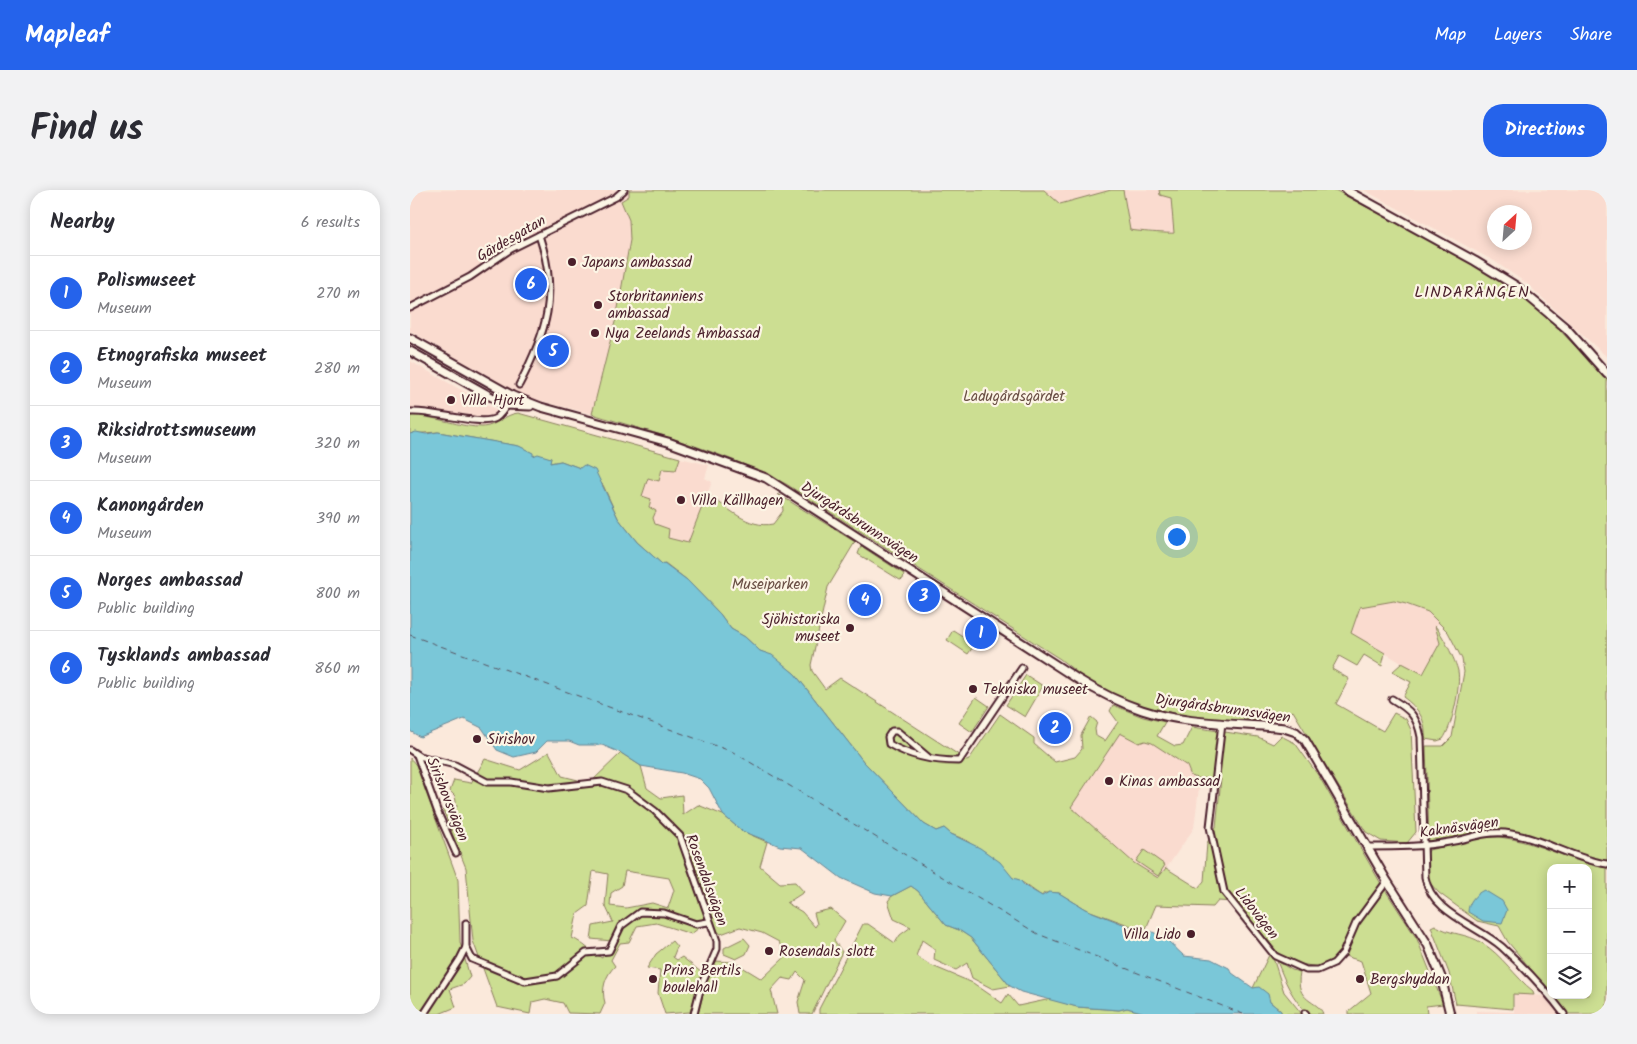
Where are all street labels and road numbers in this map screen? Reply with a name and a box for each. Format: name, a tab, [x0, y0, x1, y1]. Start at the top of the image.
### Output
street label: Gärdesgatan	[472, 209, 551, 268]
street label: Djurgårdsbrunnsvägen	[796, 476, 923, 570]
street label: Djurgårdsbrunnsvägen	[1154, 688, 1292, 730]
street label: Sirishovsvägen	[419, 753, 475, 845]
street label: Kaknäsvägen	[1418, 811, 1500, 845]
street label: Rosendalsvägen	[678, 831, 734, 930]
street label: Lidovägen	[1228, 882, 1285, 945]

